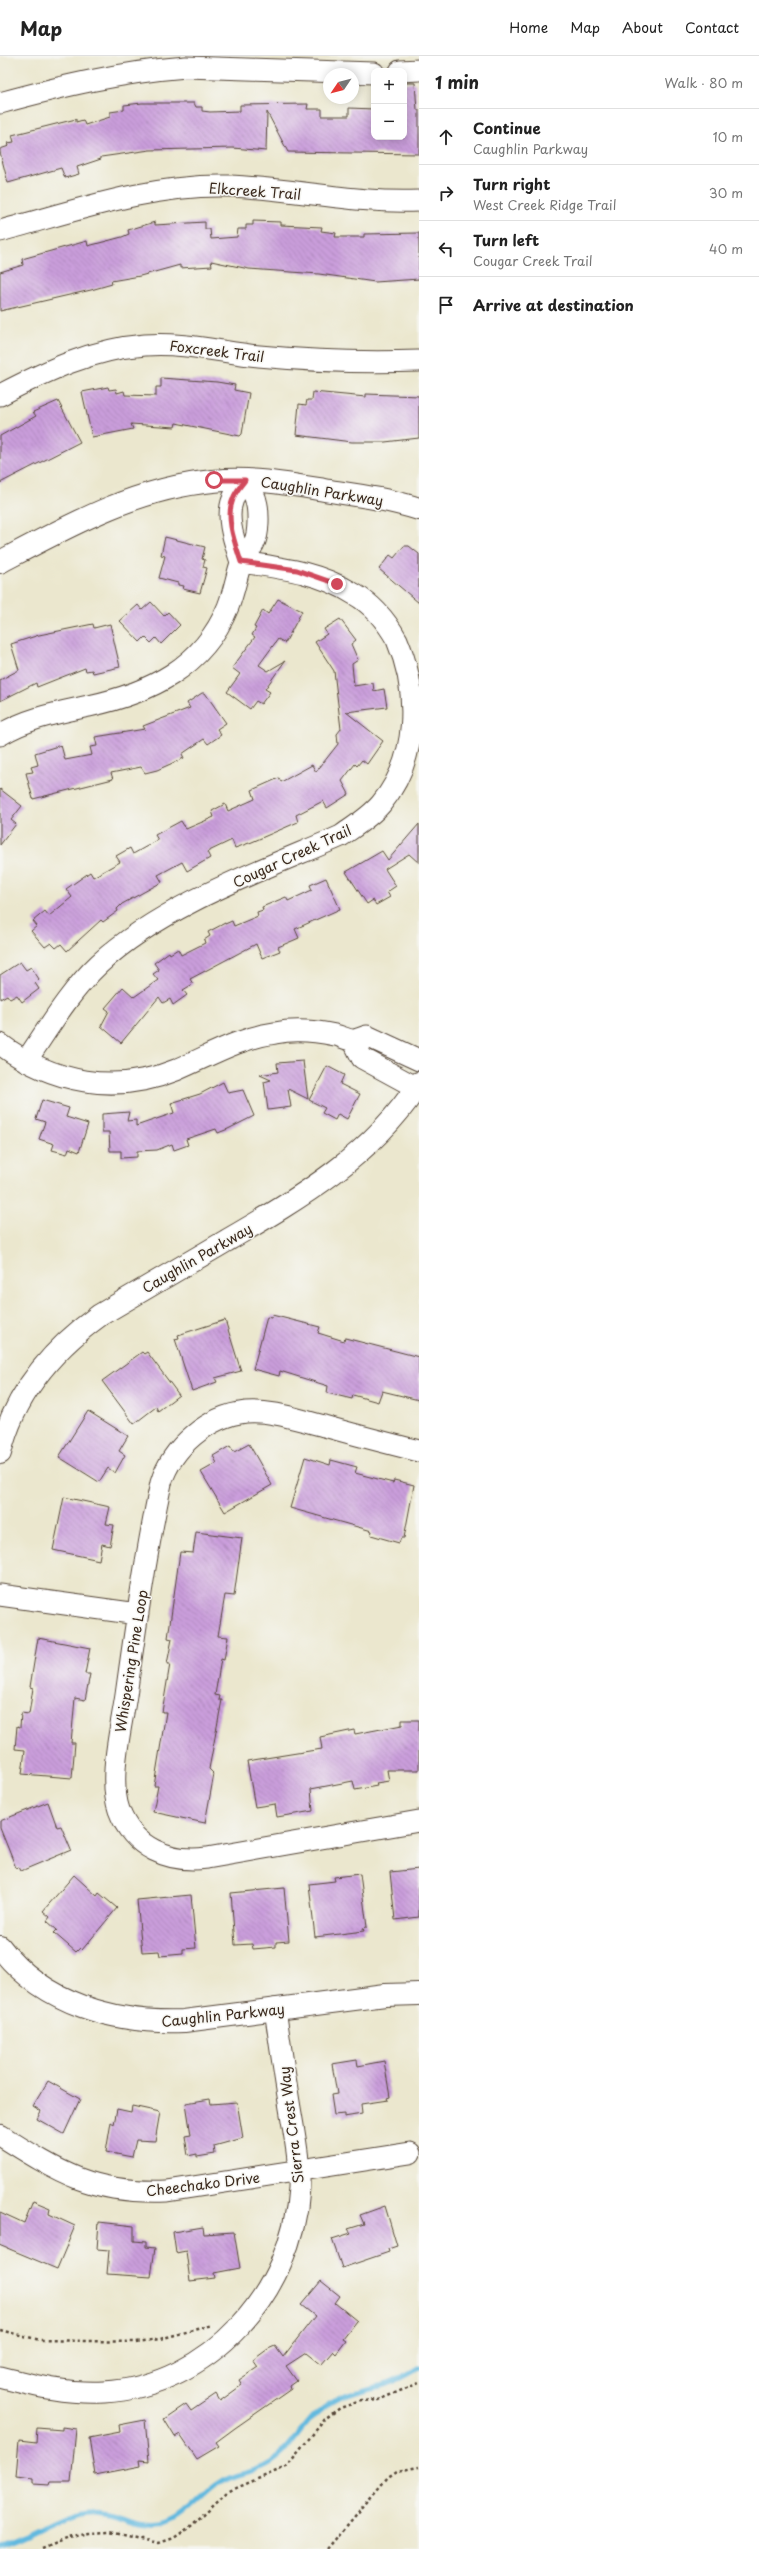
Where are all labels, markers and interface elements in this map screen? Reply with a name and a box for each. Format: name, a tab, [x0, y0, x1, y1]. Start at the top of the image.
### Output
text: Map	[20, 14, 62, 42]
text: Home	[509, 17, 548, 38]
text: Map	[570, 17, 600, 38]
text: About	[622, 17, 663, 38]
text: Contact	[685, 17, 739, 38]
north arrow	[323, 68, 359, 104]
map controls	[371, 68, 407, 140]
button: +	[371, 68, 407, 104]
text: 1 min	[435, 69, 479, 95]
text: Walk · 80 m	[665, 73, 743, 92]
button: −	[371, 104, 407, 140]
text: Continue	[473, 116, 541, 139]
icon: ahead	[435, 126, 457, 148]
text: 10 m	[713, 127, 743, 146]
text: Caughlin Parkway	[473, 139, 588, 158]
text: Turn right	[473, 172, 550, 195]
street label: Elkcreek Trail	[208, 177, 302, 205]
icon: right	[435, 182, 457, 204]
text: 30 m	[709, 183, 743, 202]
text: West Creek Ridge Trail	[473, 195, 616, 214]
text: Turn left	[473, 228, 539, 251]
icon: left	[435, 238, 457, 260]
text: 40 m	[709, 239, 743, 258]
text: Cougar Creek Trail	[473, 251, 592, 270]
text: Arrive at destination	[473, 293, 634, 316]
icon: arrive	[435, 294, 457, 316]
street label: Foxcreek Trail	[168, 335, 266, 367]
route start	[205, 471, 223, 489]
street label: Caughlin Parkway	[259, 471, 385, 511]
route end	[328, 575, 346, 593]
street label: Cougar Creek Trail	[229, 819, 355, 893]
street label: Caughlin Parkway	[138, 1218, 256, 1298]
street label: Whispering Pine Loop	[109, 1588, 153, 1734]
street label: Caughlin Parkway	[160, 1998, 286, 2032]
street label: Sierra Crest Way	[273, 2065, 309, 2185]
street label: Cheechako Drive	[145, 2167, 261, 2201]

